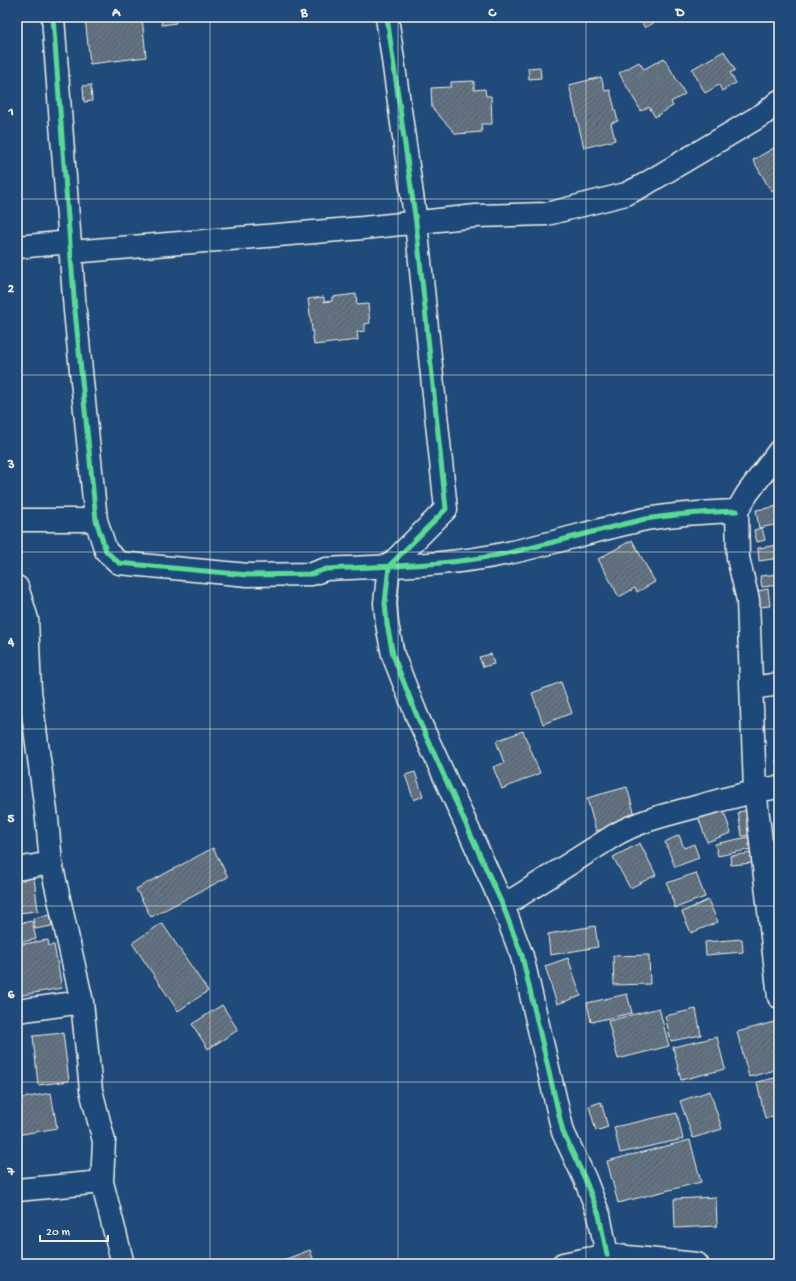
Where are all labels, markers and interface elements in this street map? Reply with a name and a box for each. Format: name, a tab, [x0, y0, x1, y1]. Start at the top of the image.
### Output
text: A	[111, 6, 121, 21]
text: B	[300, 6, 309, 21]
text: C	[487, 6, 497, 21]
text: D	[675, 6, 685, 21]
text: 1	[7, 105, 14, 120]
text: 2	[8, 282, 15, 297]
text: 3	[7, 458, 15, 473]
text: 4	[7, 635, 15, 650]
text: 5	[8, 812, 15, 827]
text: 6	[8, 988, 15, 1003]
text: 7	[7, 1165, 16, 1180]
scale bar	[40, 1217, 108, 1243]
text: 20 m	[46, 1226, 71, 1240]

